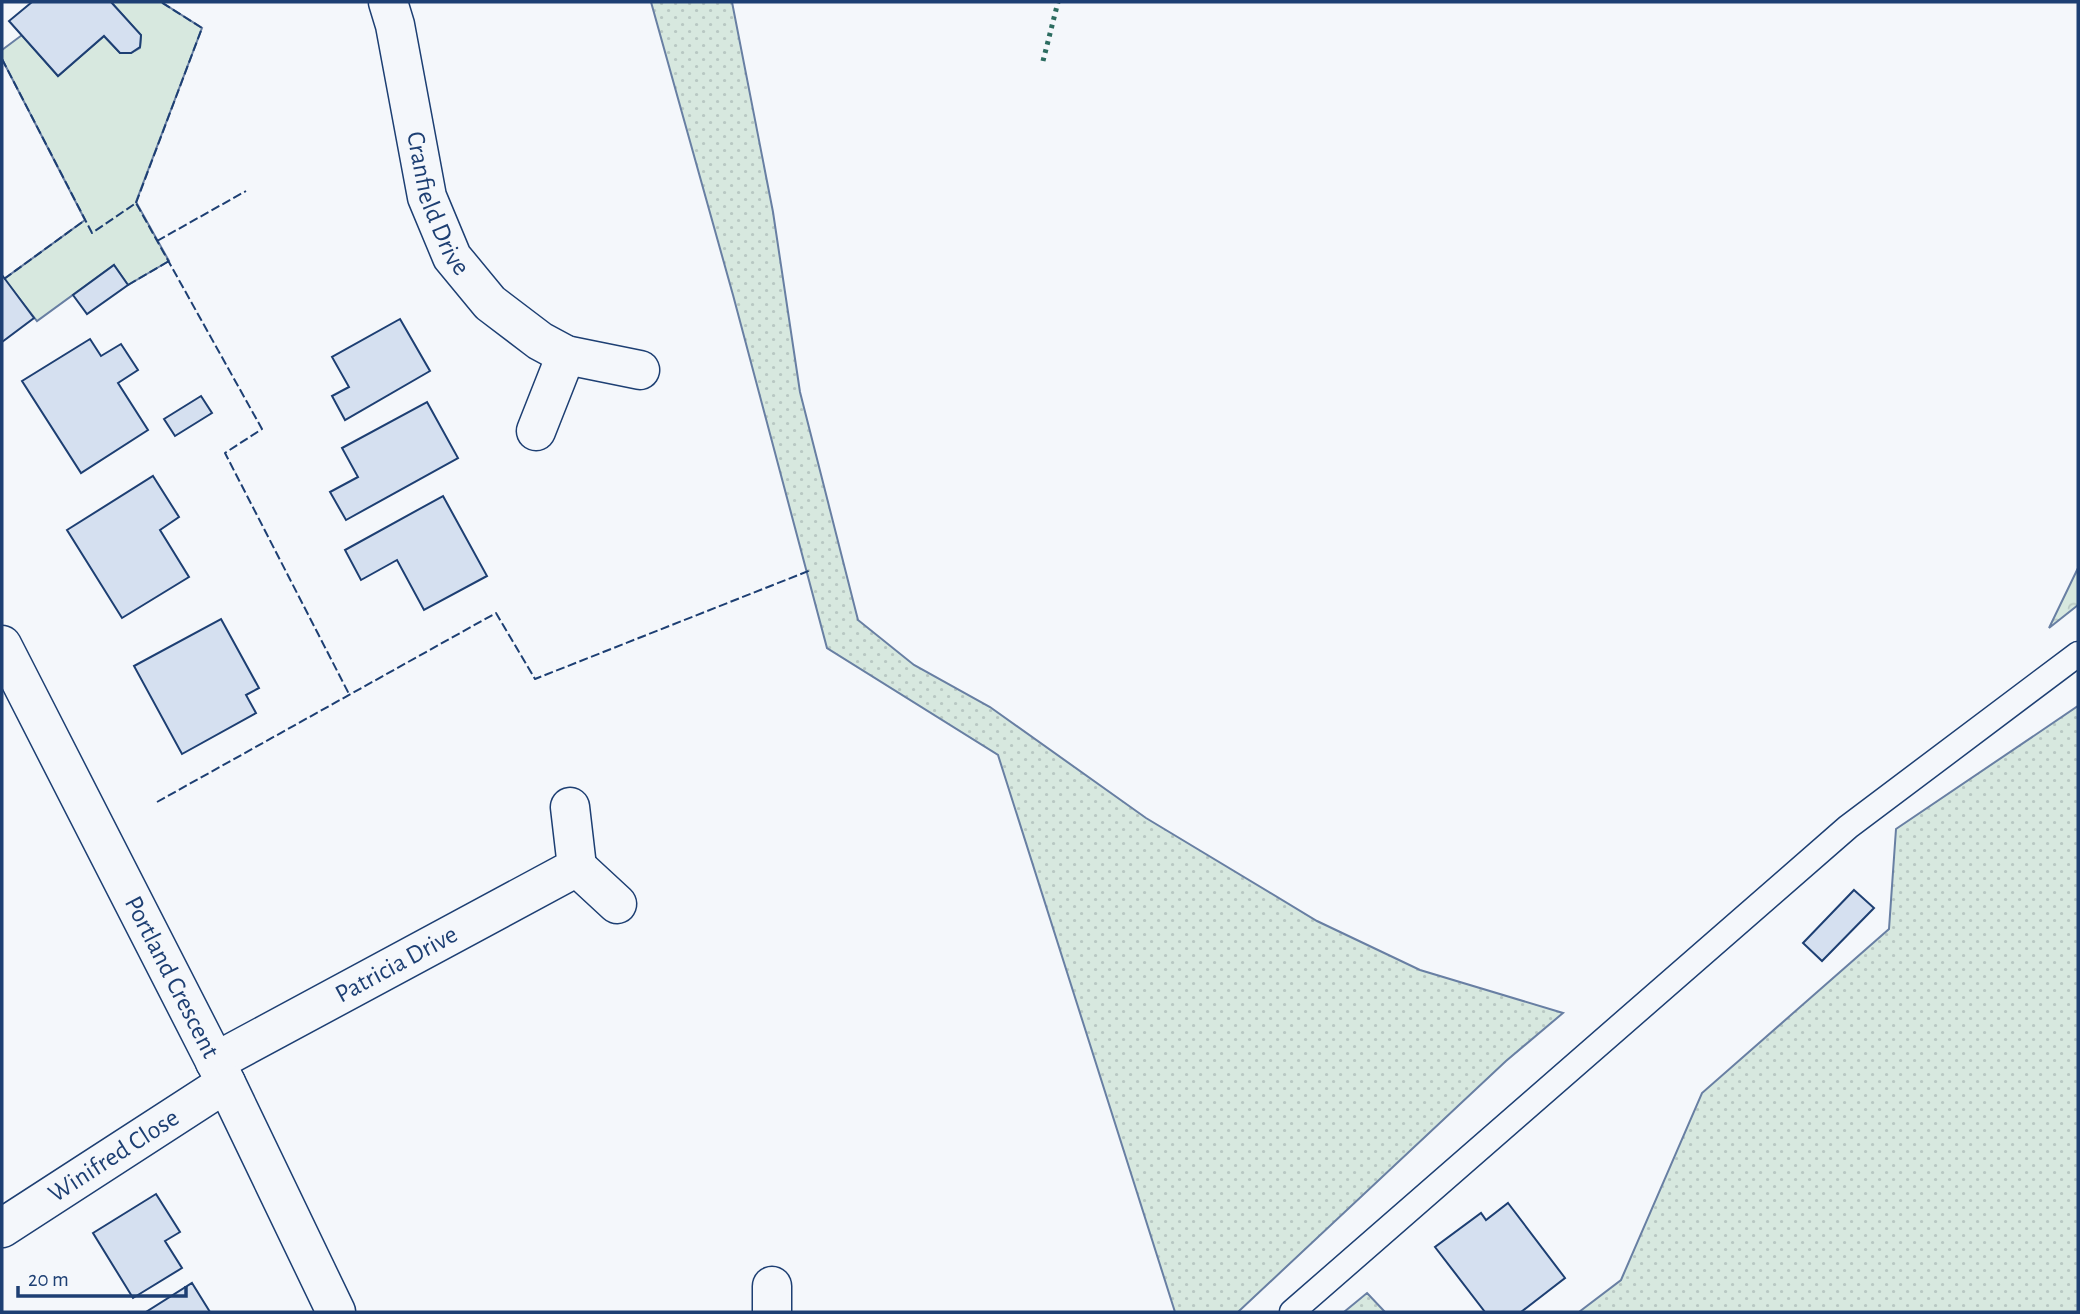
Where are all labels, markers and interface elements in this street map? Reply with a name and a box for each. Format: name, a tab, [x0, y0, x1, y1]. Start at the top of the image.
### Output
street label: Cranfield Drive	[402, 129, 474, 280]
street label: Portland Crescent	[120, 892, 224, 1062]
street label: Patricia Drive	[331, 921, 462, 1008]
street label: Winifred Close	[44, 1104, 184, 1207]
scale bar	[18, 1254, 186, 1298]
text: 20 m	[28, 1269, 69, 1290]

